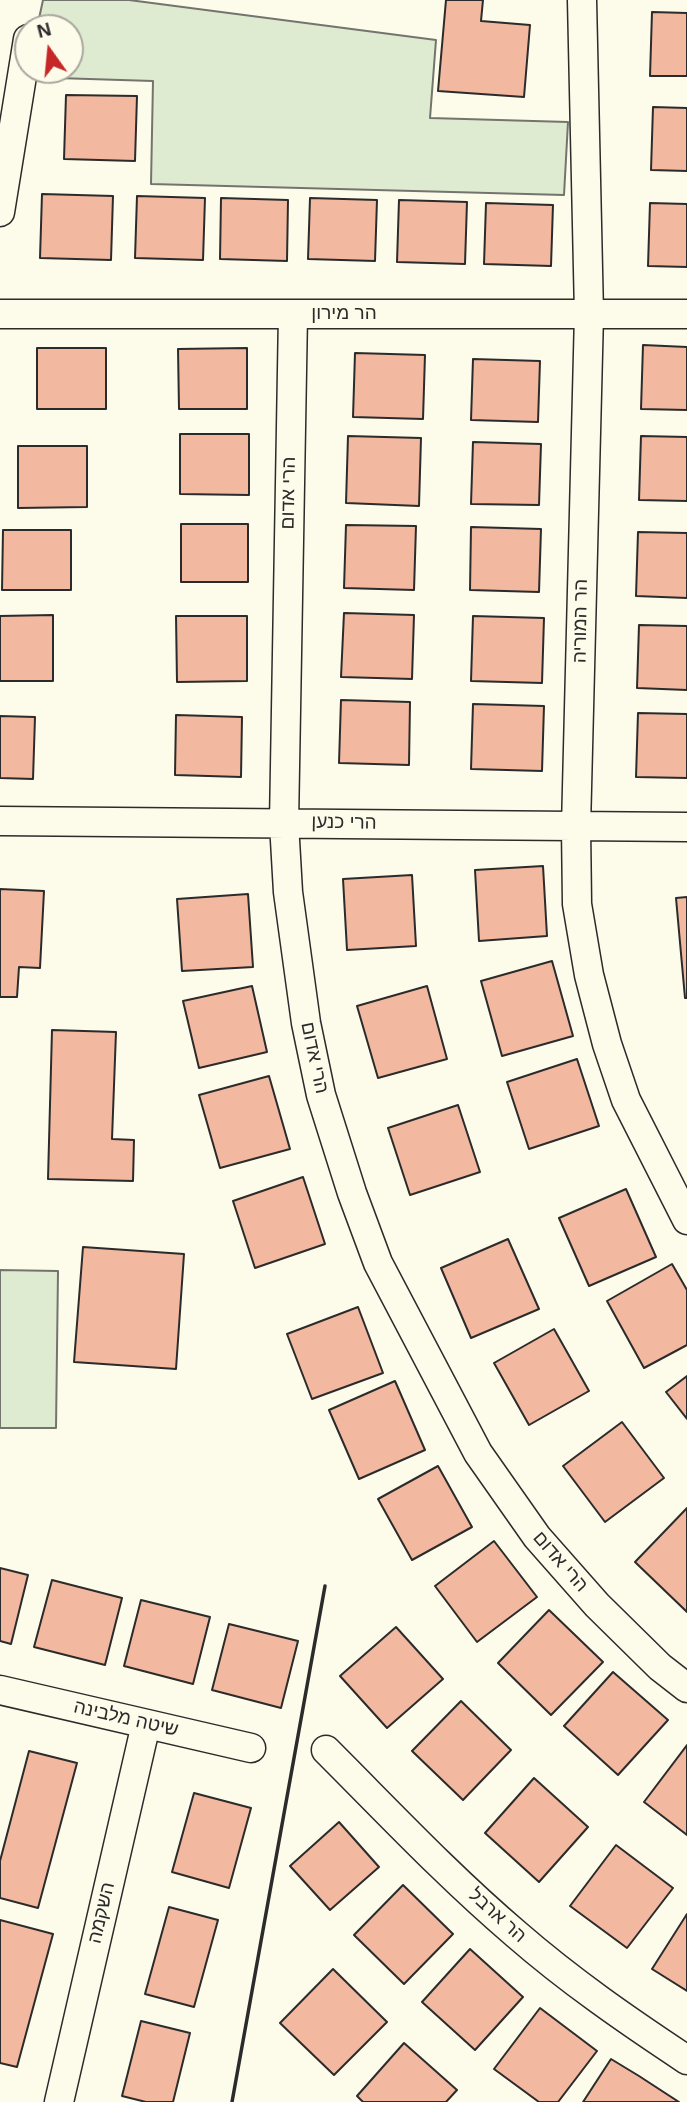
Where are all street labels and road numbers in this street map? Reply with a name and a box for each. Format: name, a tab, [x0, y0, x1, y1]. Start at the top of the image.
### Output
street label: הר מירון	[311, 303, 377, 325]
street label: הרי אדום	[277, 456, 301, 530]
street label: הר המוריה	[569, 579, 593, 663]
street label: הרי כנען	[311, 811, 377, 835]
street label: הרי אדום	[295, 1020, 333, 1096]
street label: הרי אדום	[528, 1527, 592, 1597]
street label: שיטה מלבינה	[71, 1696, 181, 1742]
street label: השקמה	[84, 1880, 120, 1946]
street label: הר ארבל	[463, 1884, 531, 1948]

